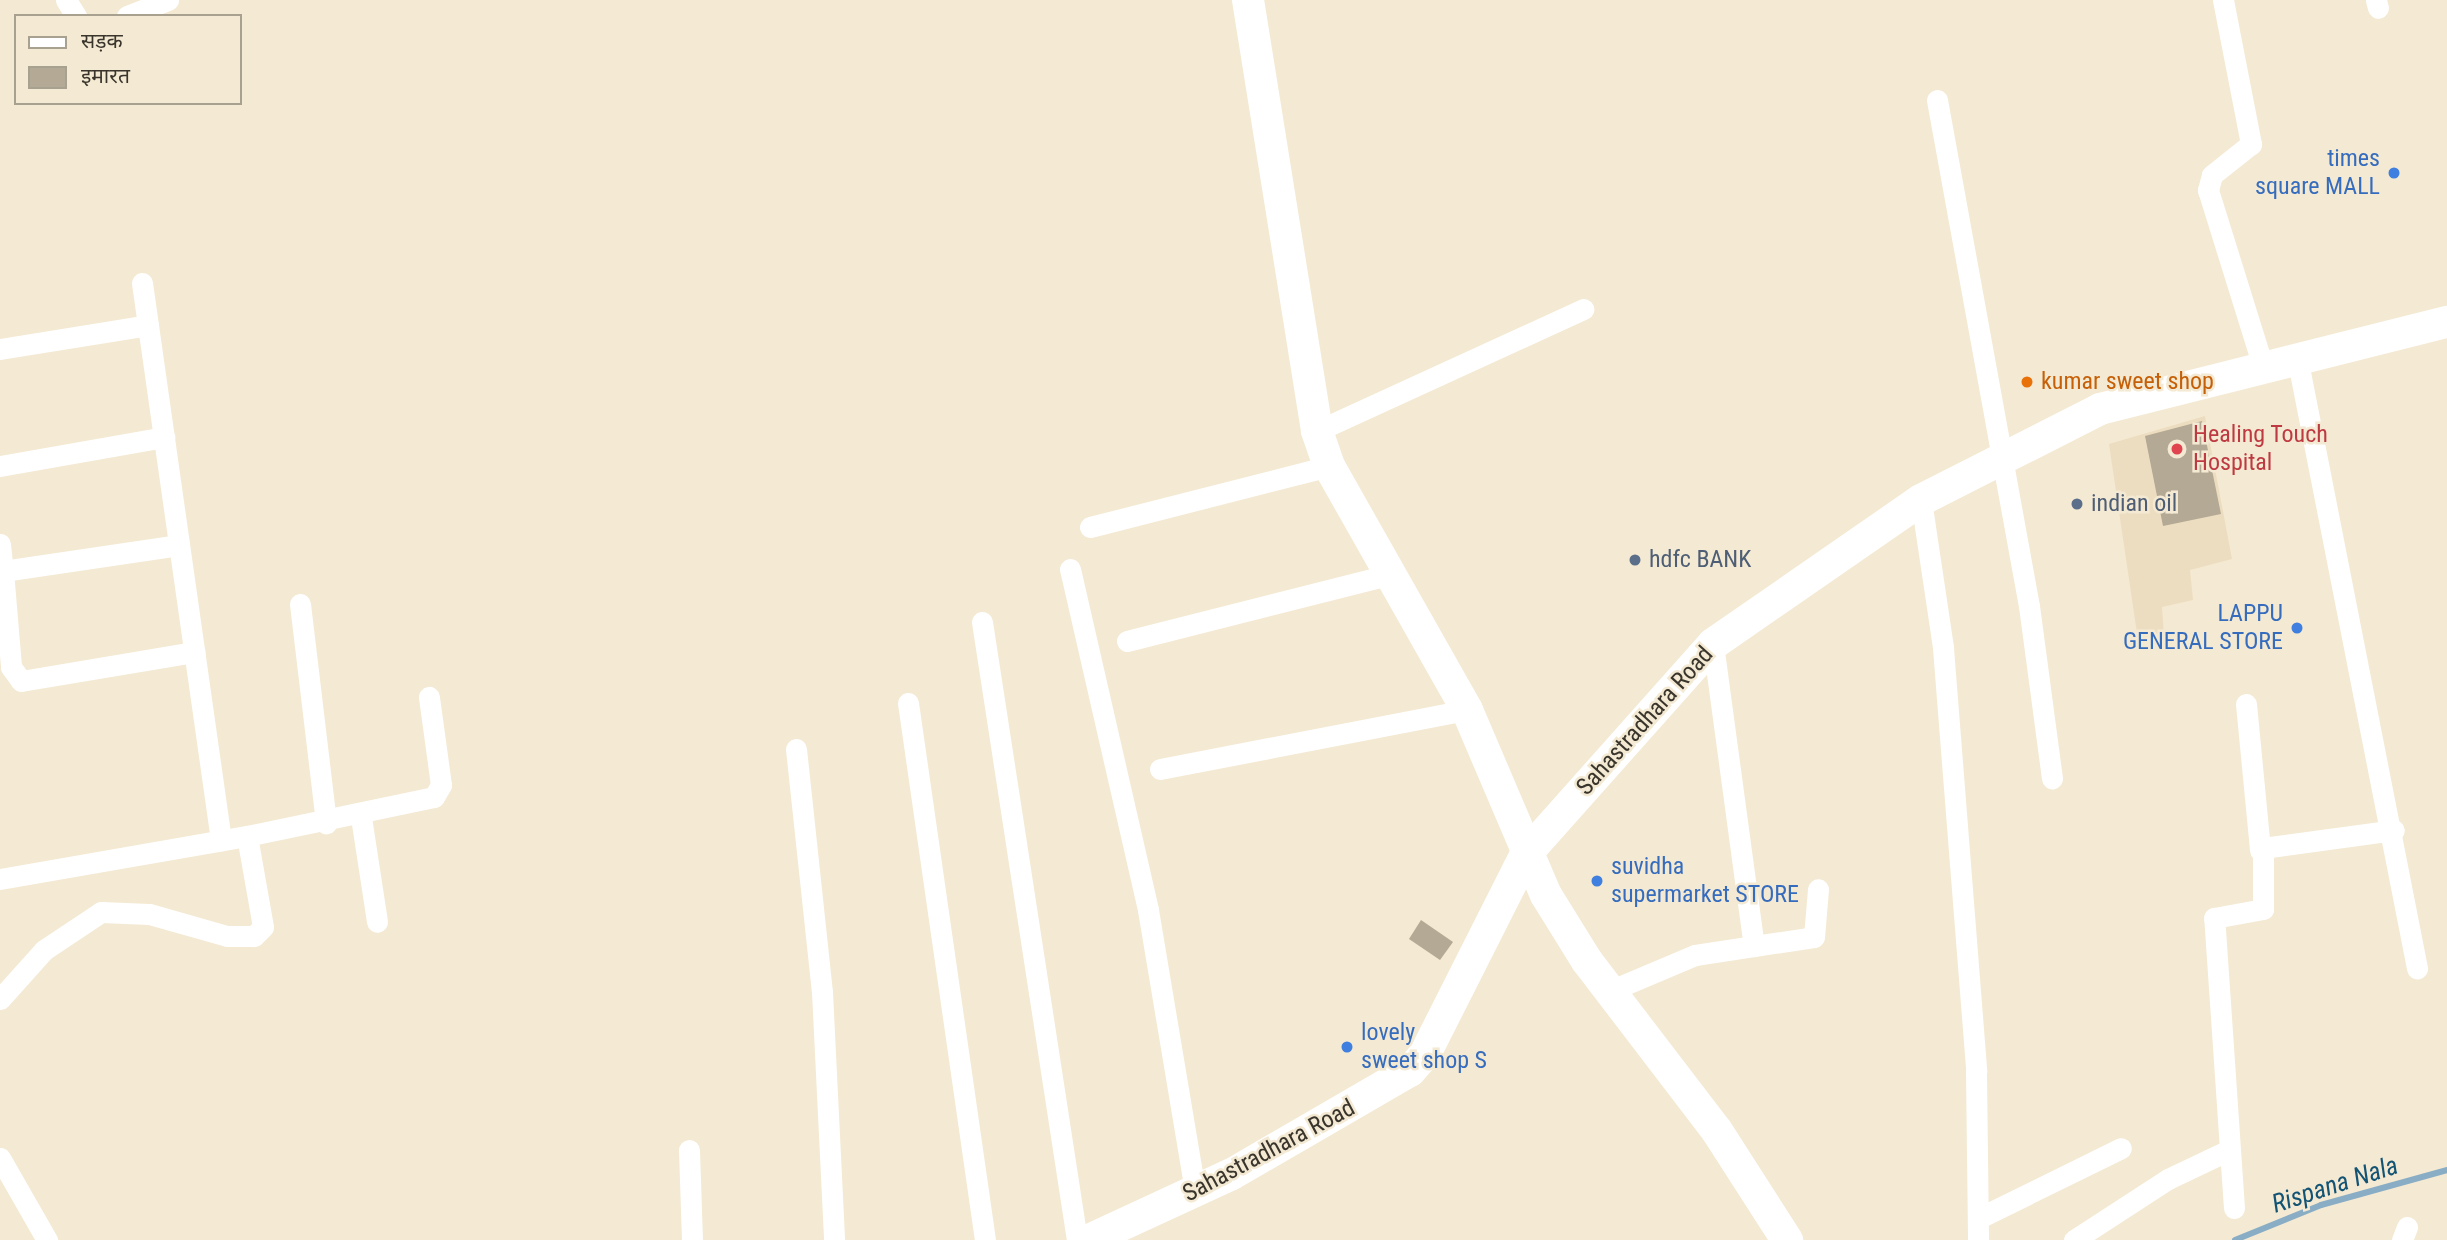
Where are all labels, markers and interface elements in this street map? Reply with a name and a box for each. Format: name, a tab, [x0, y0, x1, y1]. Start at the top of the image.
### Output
legend	[14, 14, 242, 105]
text: सड़क	[81, 29, 123, 53]
text: इमारत	[81, 64, 130, 88]
place label: times square MALL	[2255, 145, 2380, 201]
marker: times square MALL	[2386, 165, 2402, 181]
place label: kumar sweet shop	[2041, 368, 2214, 396]
marker: kumar sweet shop	[2019, 374, 2035, 390]
place label: Healing Touch Hospital	[2193, 421, 2328, 477]
marker: Healing Touch Hospital	[2167, 439, 2187, 459]
place label: indian oil	[2091, 490, 2177, 518]
marker: indian oil	[2069, 496, 2085, 512]
place label: hdfc BANK	[1649, 546, 1751, 574]
marker: hdfc BANK	[1627, 552, 1643, 568]
place label: LAPPU GENERAL STORE	[2123, 600, 2283, 656]
marker: LAPPU GENERAL STORE	[2289, 620, 2305, 636]
street label: Sahastradhara Road	[1571, 641, 1719, 801]
place label: suvidha supermarket STORE	[1611, 853, 1799, 909]
marker: suvidha supermarket STORE	[1589, 873, 1605, 889]
place label: lovely sweet shop S	[1361, 1019, 1487, 1075]
marker: lovely sweet shop S	[1339, 1039, 1355, 1055]
street label: Sahastradhara Road	[1178, 1094, 1360, 1208]
water label: Rispana Nala	[2268, 1150, 2402, 1220]

